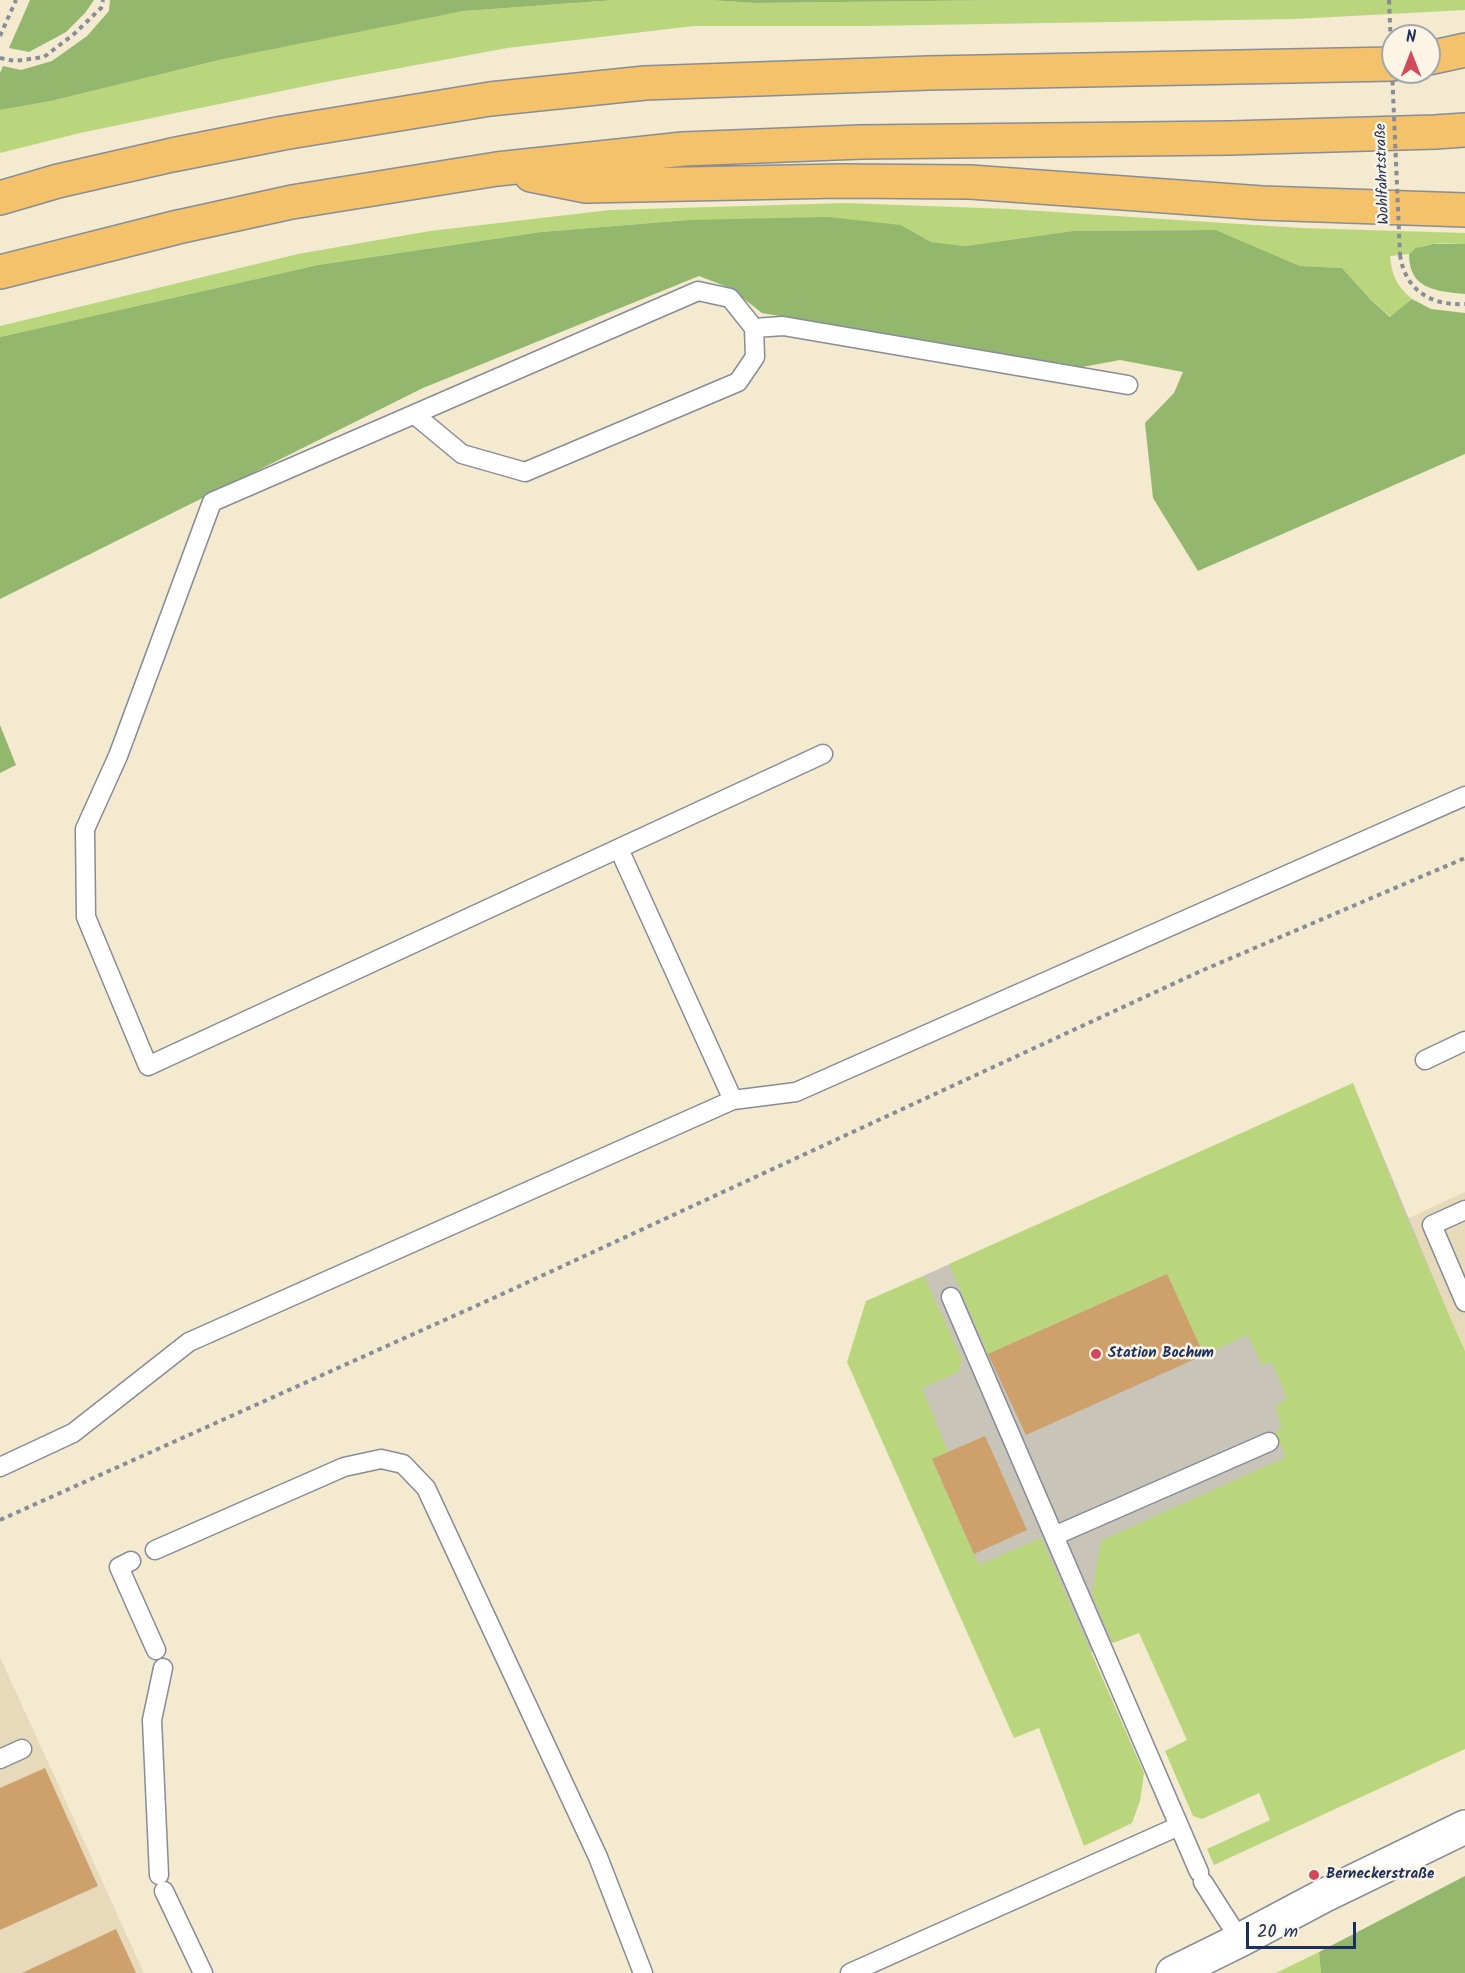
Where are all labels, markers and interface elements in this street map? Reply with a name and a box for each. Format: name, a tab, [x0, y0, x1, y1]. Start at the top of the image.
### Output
north arrow	[1381, 24, 1441, 84]
text: N	[1406, 25, 1416, 50]
street label: Wohlfahrtstraße	[1373, 123, 1395, 225]
place label: Station Bochum	[1108, 1345, 1214, 1363]
marker: Station Bochum	[1089, 1347, 1103, 1361]
place label: Berneckerstraße	[1326, 1866, 1434, 1884]
marker: Berneckerstraße	[1307, 1868, 1321, 1882]
scale bar	[1249, 1910, 1358, 1948]
text: 20 m	[1257, 1918, 1298, 1947]

